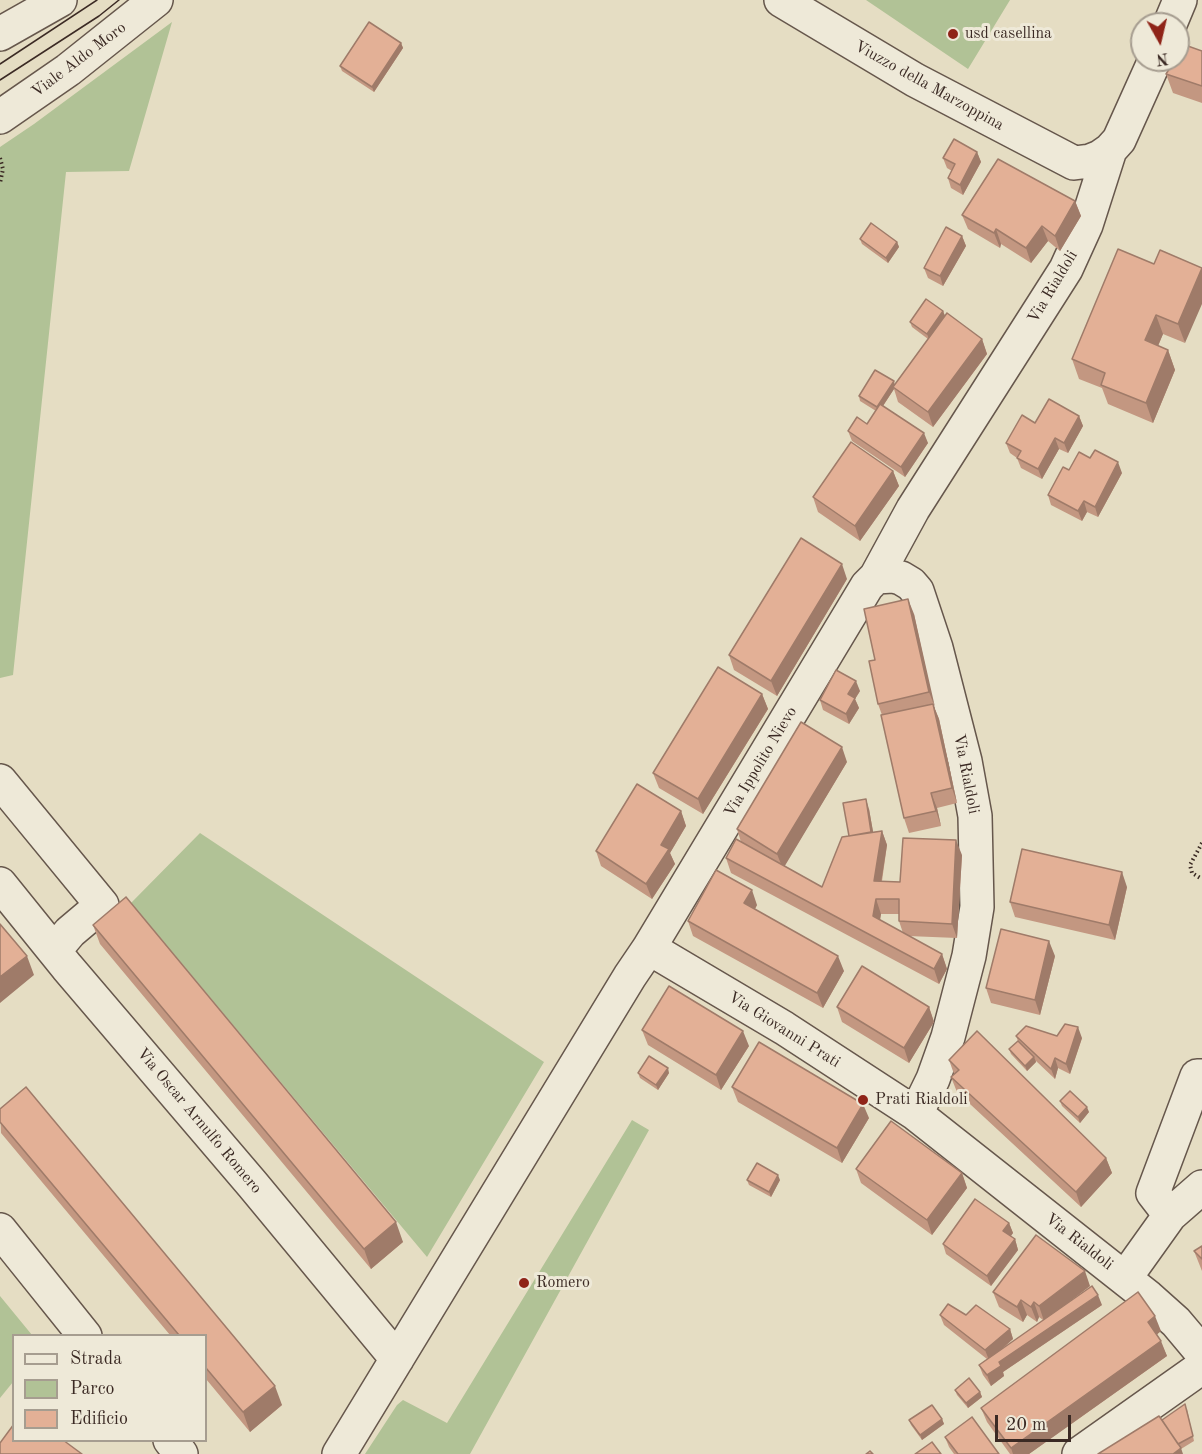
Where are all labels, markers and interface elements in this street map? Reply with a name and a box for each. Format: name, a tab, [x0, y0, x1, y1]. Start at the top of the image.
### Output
north arrow	[1130, 12, 1190, 72]
street label: Viale Aldo Moro	[28, 18, 130, 102]
place label: usd casellina	[965, 24, 1052, 44]
marker: usd casellina	[946, 27, 960, 41]
street label: Viuzzo della Marzoppina	[851, 37, 1007, 135]
text: N	[1155, 49, 1169, 67]
street label: Via Rialdoli	[1024, 247, 1082, 327]
street label: Via Ippolito Nievo	[720, 703, 802, 821]
street label: Via Rialdoli	[949, 732, 983, 816]
street label: Via Giovanni Prati	[724, 988, 844, 1072]
street label: Via Oscar Arnulfo Romero	[132, 1044, 266, 1198]
place label: Prati Rialdoli	[875, 1090, 968, 1110]
marker: Prati Rialdoli	[856, 1093, 870, 1107]
street label: Via Rialdoli	[1041, 1209, 1117, 1275]
place label: Romero	[536, 1273, 590, 1293]
marker: Romero	[517, 1276, 531, 1290]
legend	[12, 1334, 207, 1442]
text: Strada	[70, 1350, 122, 1368]
text: Parco	[70, 1380, 115, 1398]
scale bar	[998, 1403, 1074, 1441]
text: Edificio	[70, 1410, 128, 1428]
text: 20 m	[1006, 1416, 1046, 1434]

